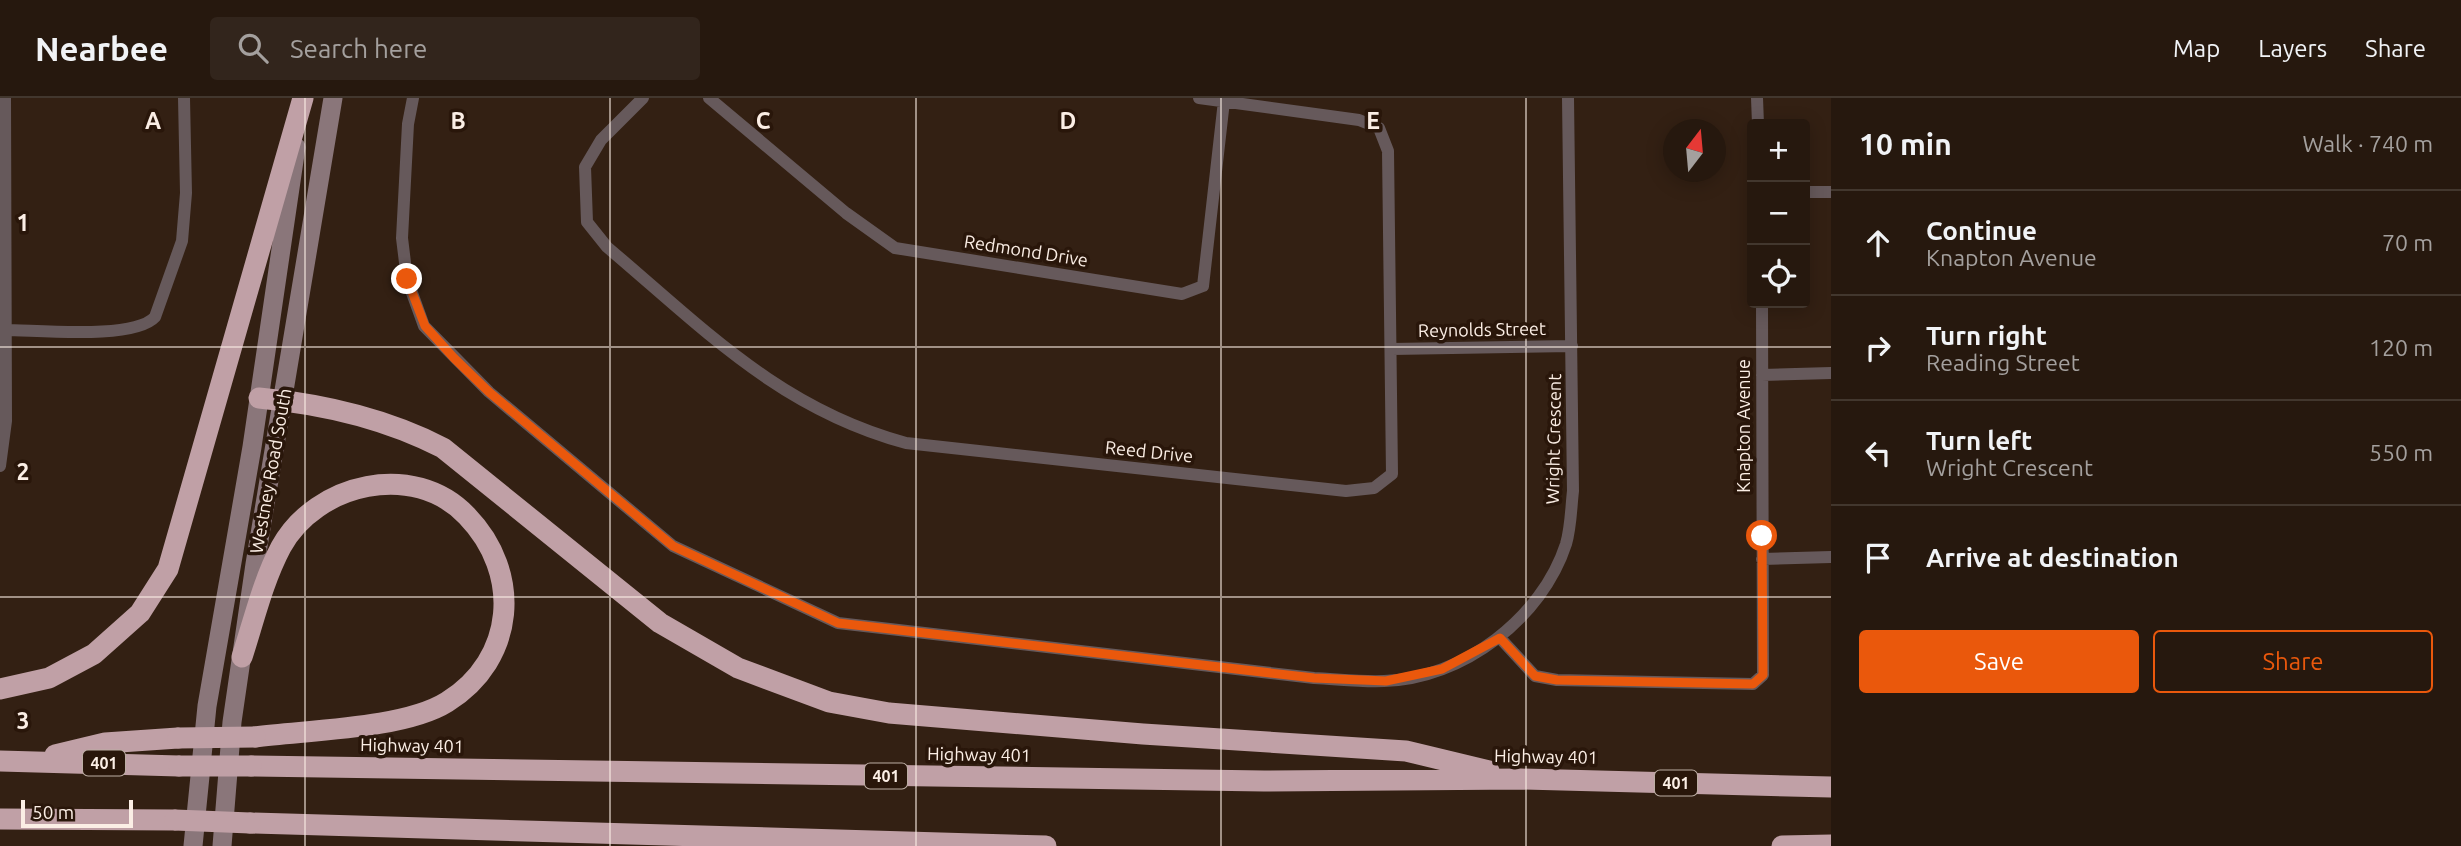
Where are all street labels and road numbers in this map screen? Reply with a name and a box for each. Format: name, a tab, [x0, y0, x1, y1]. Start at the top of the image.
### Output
street label: Redmond Drive	[963, 230, 1090, 270]
street label: Reynolds Street	[1418, 318, 1546, 340]
street label: Knapton Avenue	[1733, 359, 1753, 493]
street label: Wright Crescent	[1542, 373, 1564, 504]
street label: Westney Road South	[246, 387, 294, 555]
street label: Reed Drive	[1104, 436, 1194, 466]
street label: Highway 401	[360, 734, 464, 756]
street label: Highway 401	[927, 743, 1031, 765]
street label: Highway 401	[1494, 745, 1598, 767]
road number: 401	[83, 750, 125, 776]
road number: 401	[865, 764, 907, 789]
road number: 401	[1655, 770, 1697, 796]

